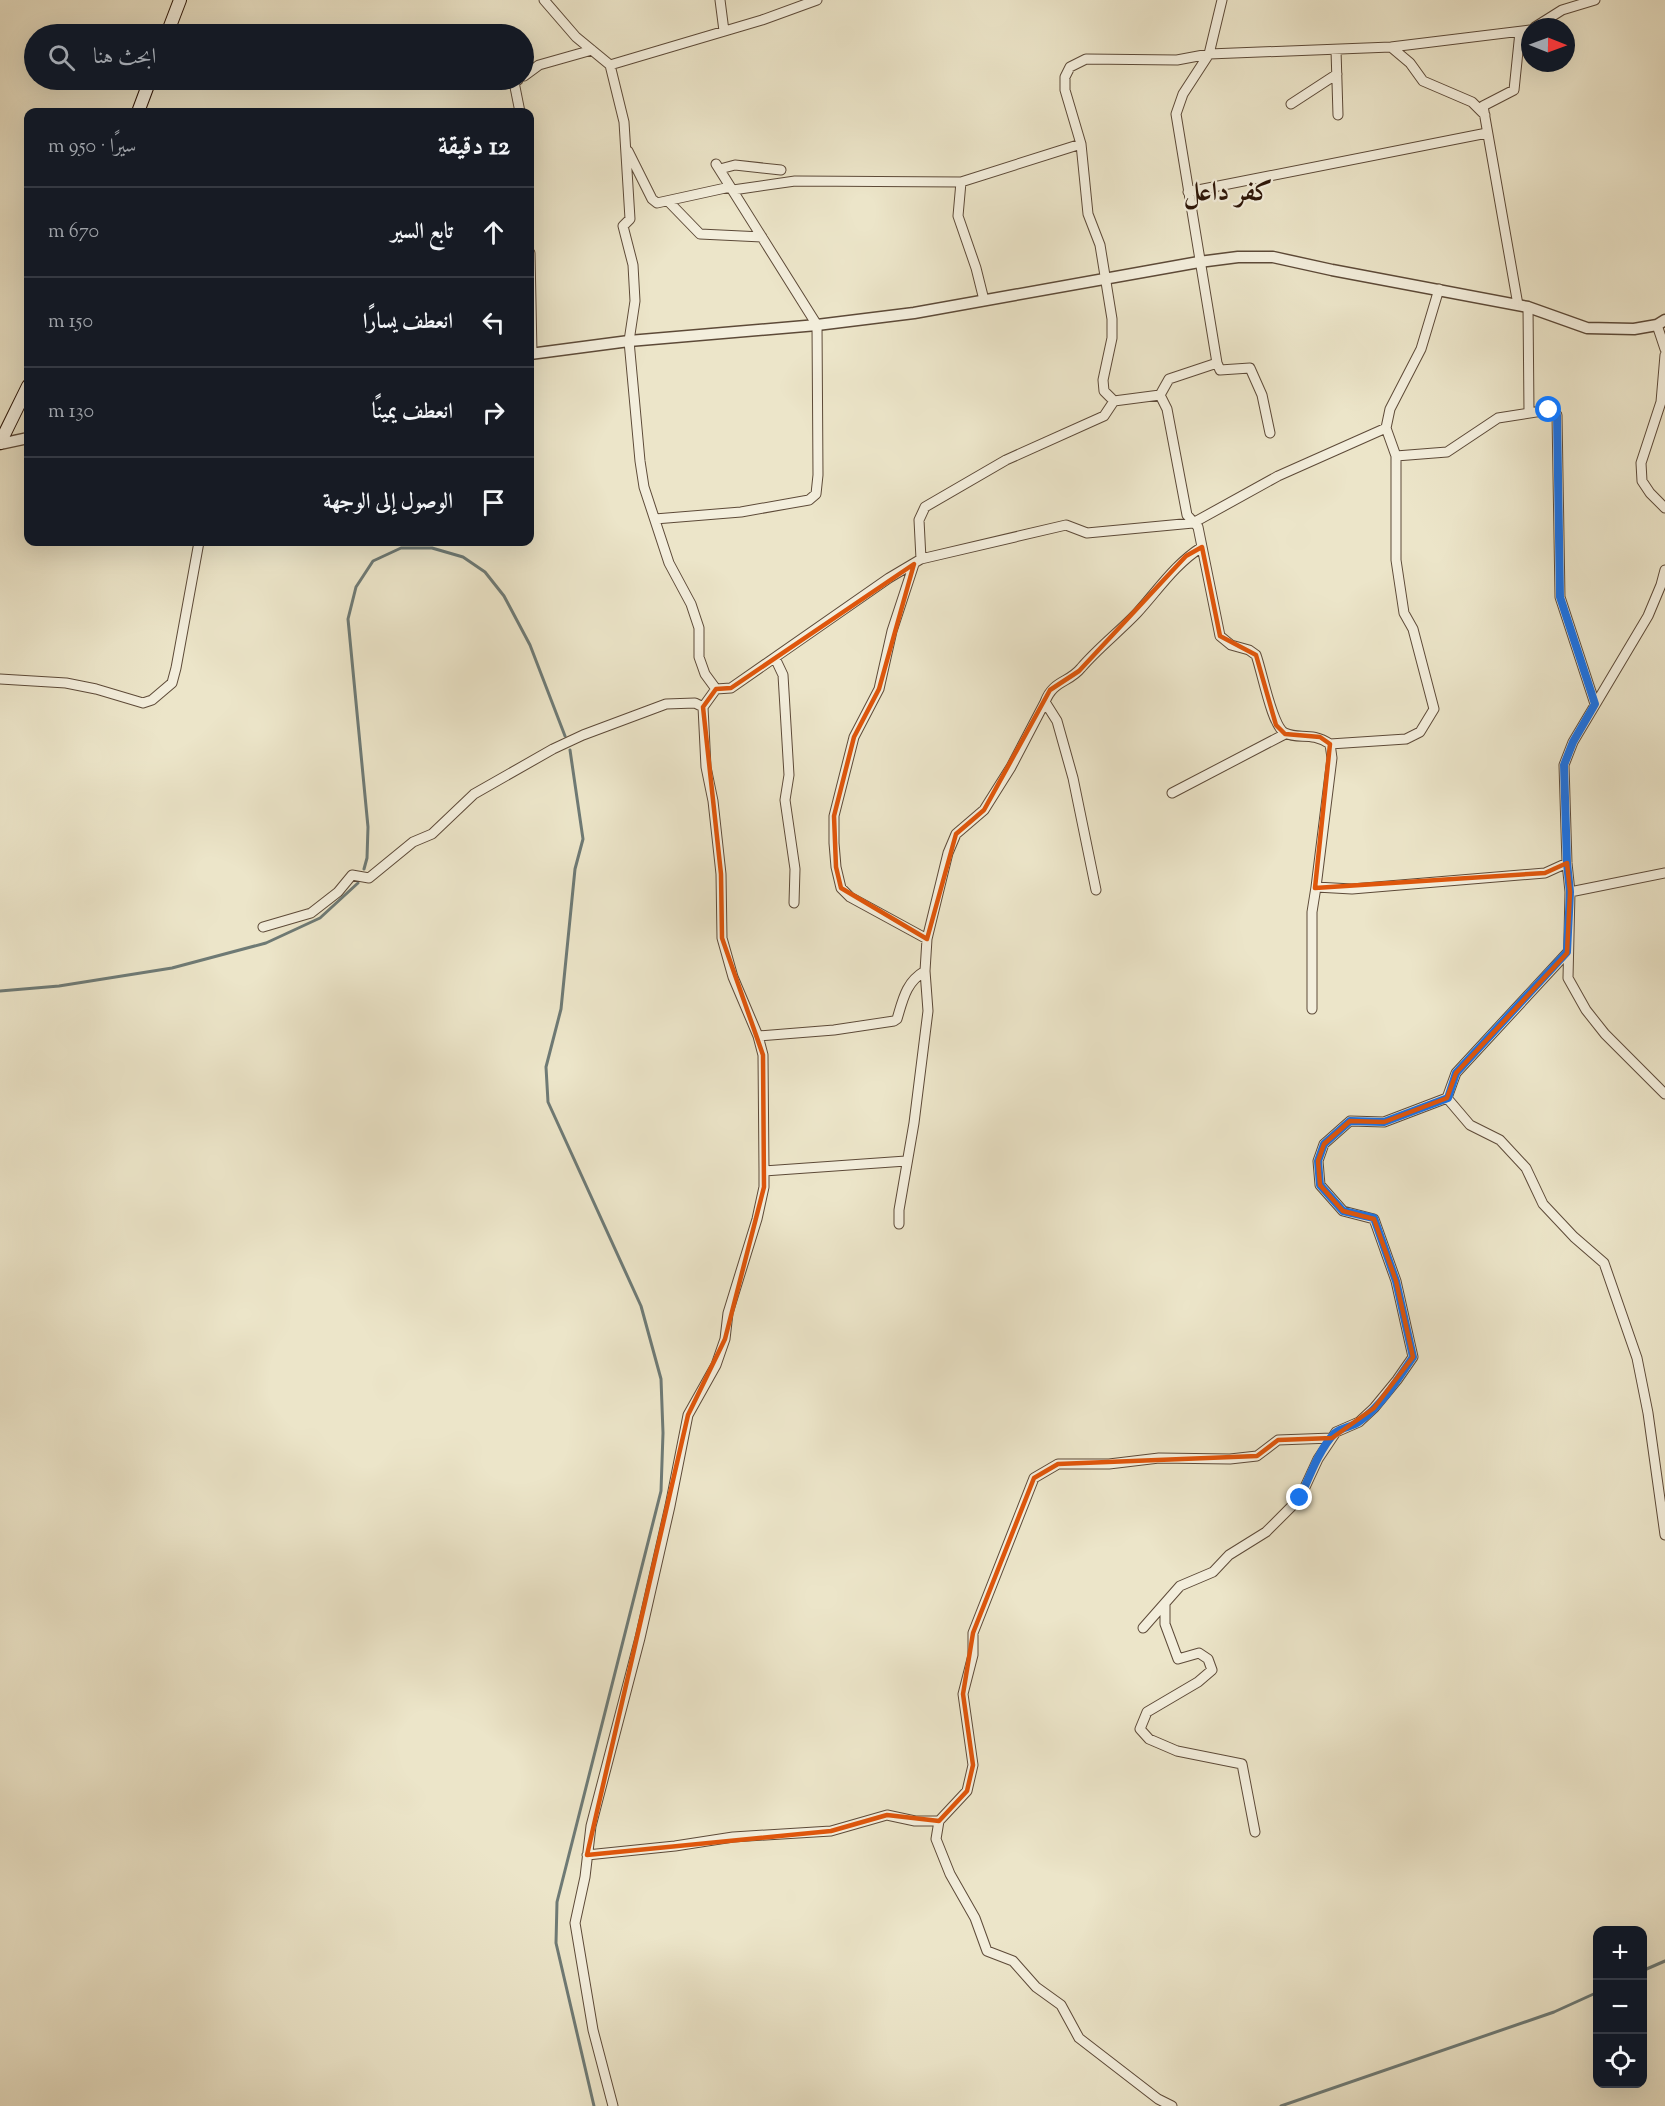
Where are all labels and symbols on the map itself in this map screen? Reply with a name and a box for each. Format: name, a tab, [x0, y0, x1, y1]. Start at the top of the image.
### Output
north arrow	[1521, 18, 1575, 72]
district label: كفر داعل	[1184, 174, 1272, 213]
route start	[1535, 396, 1561, 422]
route end	[1286, 1484, 1312, 1510]

